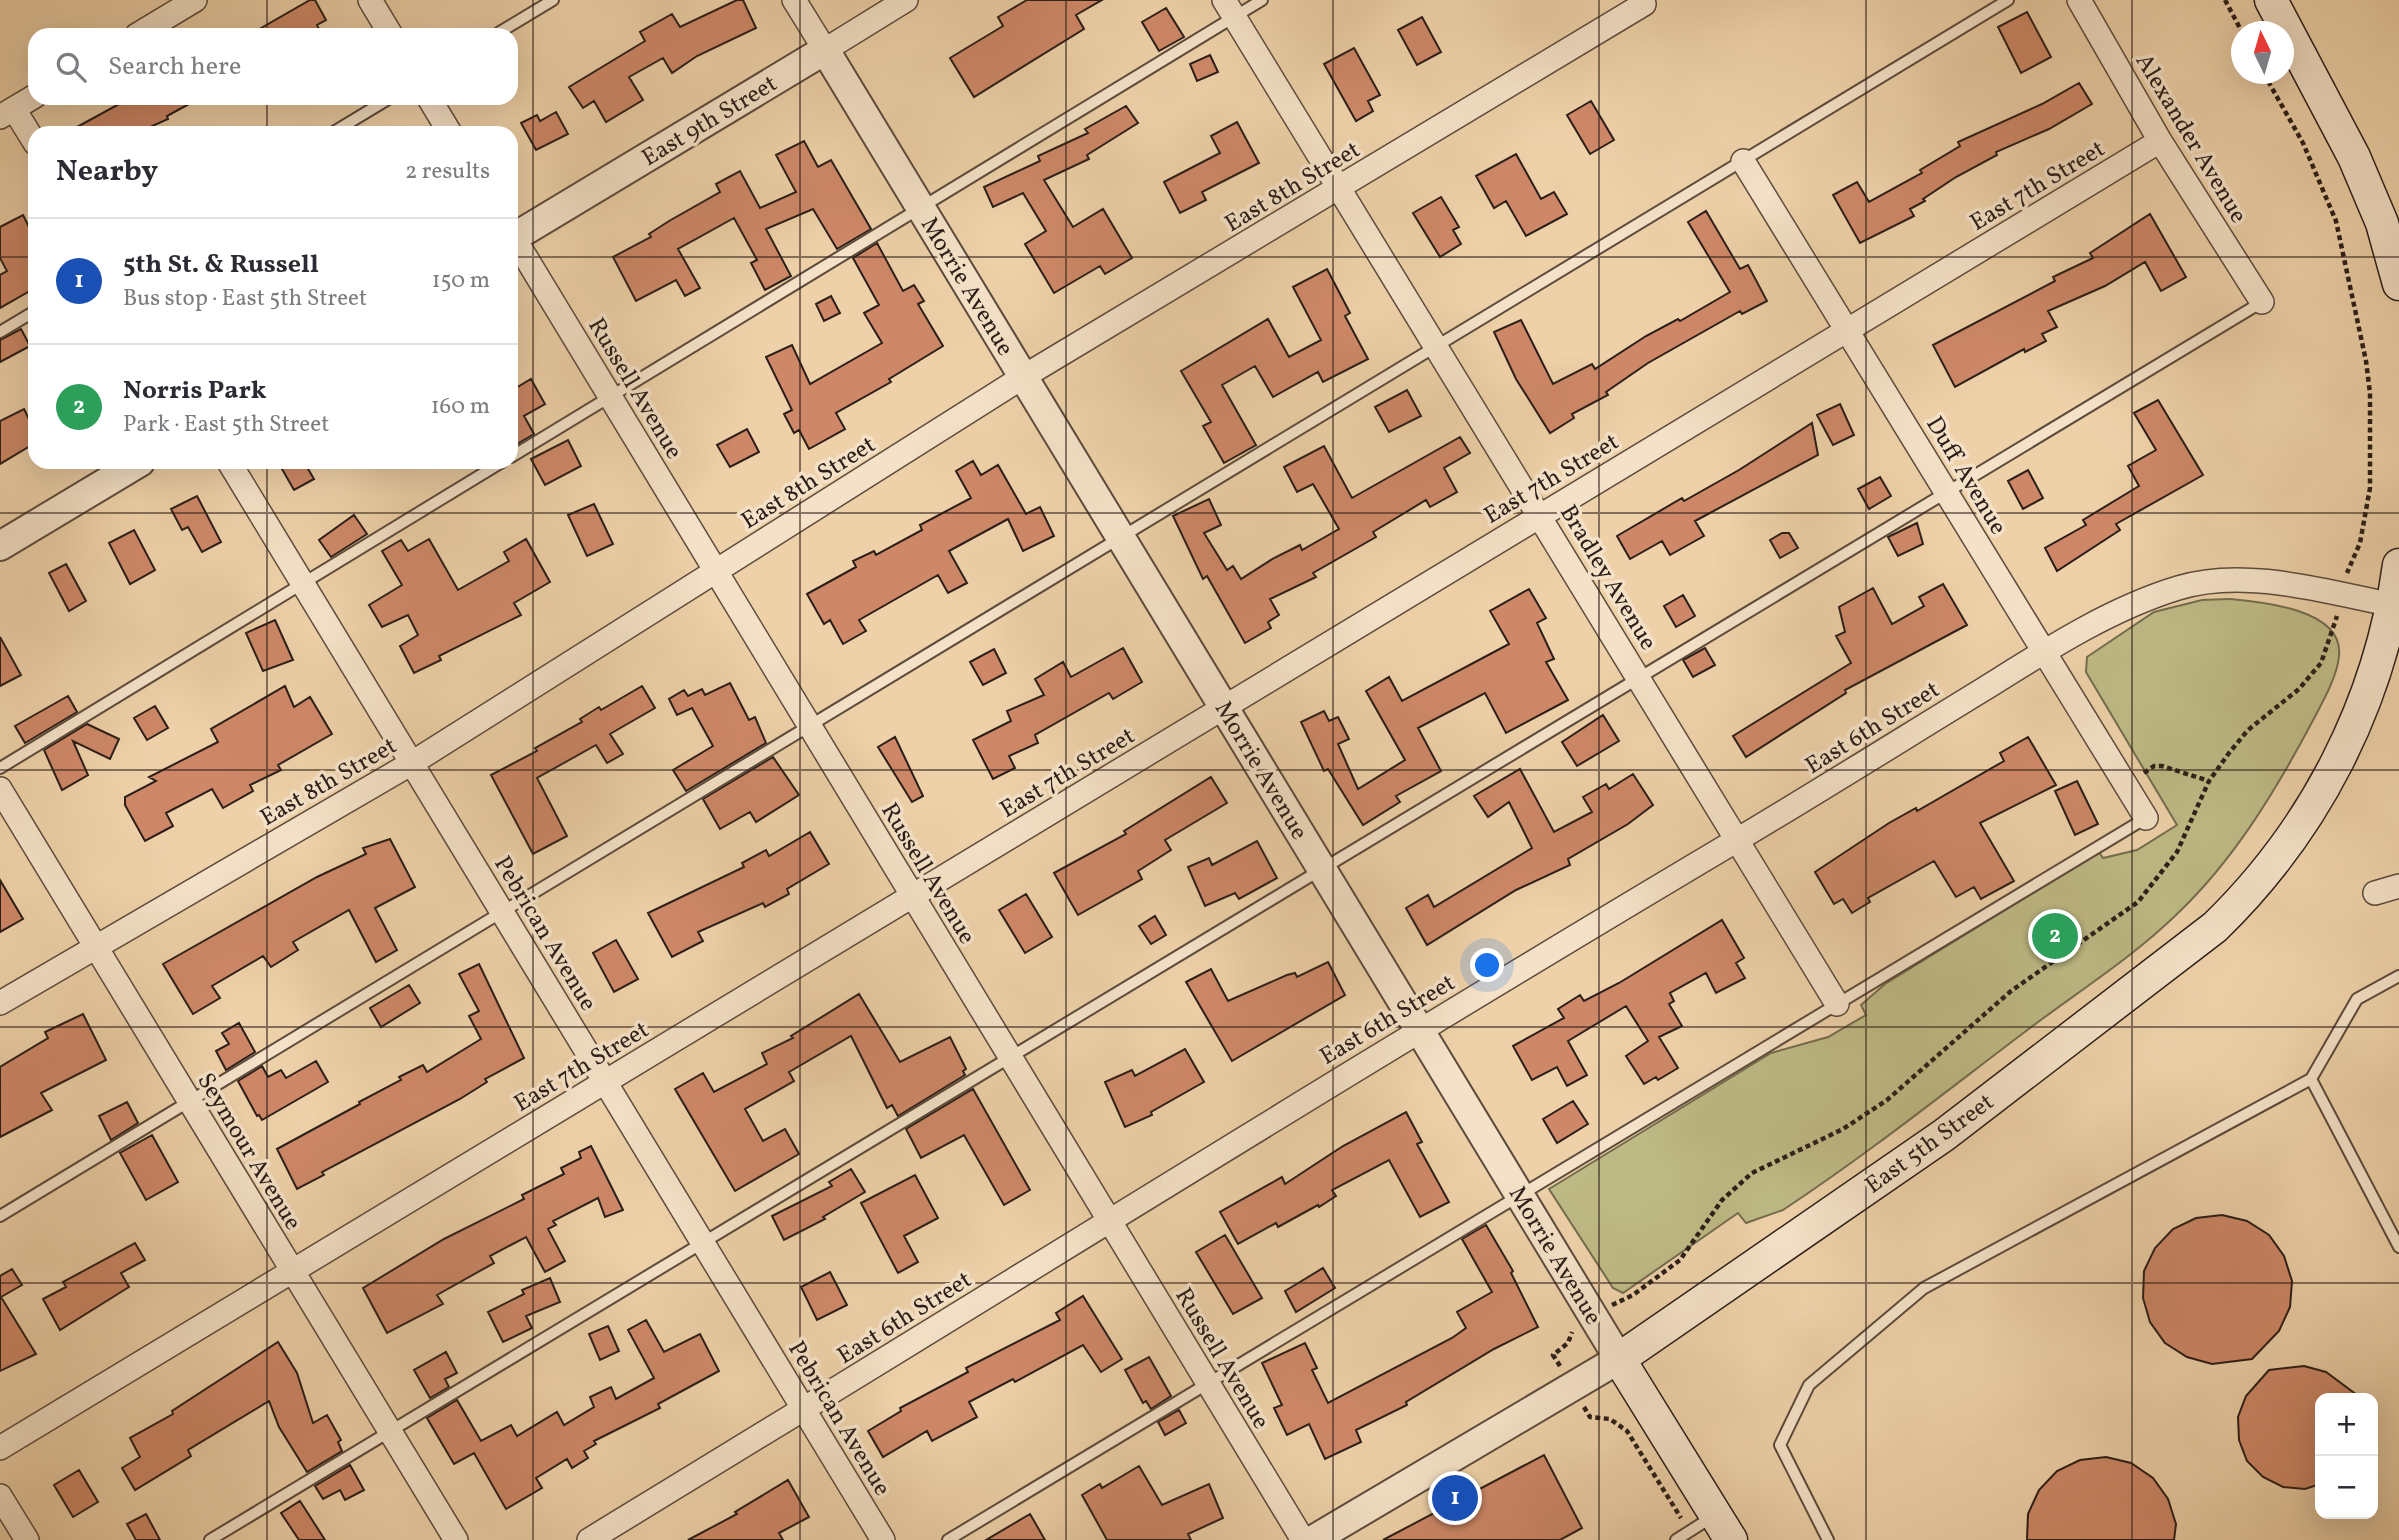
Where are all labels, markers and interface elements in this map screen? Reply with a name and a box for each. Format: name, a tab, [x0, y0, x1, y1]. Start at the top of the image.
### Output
north arrow	[2231, 21, 2294, 84]
search box	[28, 28, 518, 105]
icon: search	[52, 48, 90, 86]
street label: Alexander Avenue	[2126, 48, 2254, 230]
text: Search here	[108, 49, 241, 85]
street label: East 9th Street	[636, 68, 784, 176]
street label: East 7th Street	[1964, 133, 2112, 240]
street label: East 8th Street	[1219, 134, 1367, 242]
text: Nearby	[56, 151, 158, 193]
text: 2 results	[405, 156, 490, 188]
street label: Morrie Avenue	[911, 211, 1021, 363]
text: 5th St. & Russell	[123, 247, 319, 283]
text: 1	[74, 265, 84, 297]
text: 150 m	[432, 265, 490, 297]
text: Bus stop · East 5th Street	[123, 283, 367, 315]
street label: Russell Avenue	[579, 312, 690, 466]
text: Norris Park	[123, 373, 267, 409]
text: 2	[73, 391, 85, 423]
text: 160 m	[431, 391, 490, 423]
text: Park · East 5th Street	[123, 409, 329, 441]
street label: Duff Avenue	[1917, 410, 2014, 542]
street label: East 7th Street	[1478, 426, 1626, 533]
street label: East 8th Street	[735, 429, 883, 539]
street label: Bradley Avenue	[1550, 499, 1664, 657]
street label: East 6th Street	[1799, 674, 1947, 784]
street label: Morrie Avenue	[1205, 695, 1315, 847]
street label: East 7th Street	[994, 720, 1142, 827]
street label: East 8th Street	[254, 730, 404, 836]
street label: Russell Avenue	[872, 797, 983, 951]
street label: Pebrican Avenue	[485, 850, 604, 1018]
pin: 2	[2032, 910, 2078, 962]
your location	[1470, 948, 1504, 982]
street label: East 6th Street	[1314, 967, 1462, 1075]
street label: East 7th Street	[508, 1014, 656, 1121]
street label: Seymour Avenue	[188, 1067, 309, 1237]
street label: East 5th Street	[1859, 1086, 2002, 1203]
street label: Morrie Avenue	[1499, 1180, 1609, 1332]
street label: East 6th Street	[831, 1264, 979, 1374]
street label: Russell Avenue	[1166, 1282, 1277, 1436]
street label: Pebrican Avenue	[779, 1335, 898, 1503]
map controls	[2315, 1393, 2378, 1519]
button: +	[2315, 1393, 2378, 1456]
button: −	[2315, 1456, 2378, 1519]
pin: 1	[1432, 1472, 1478, 1524]

